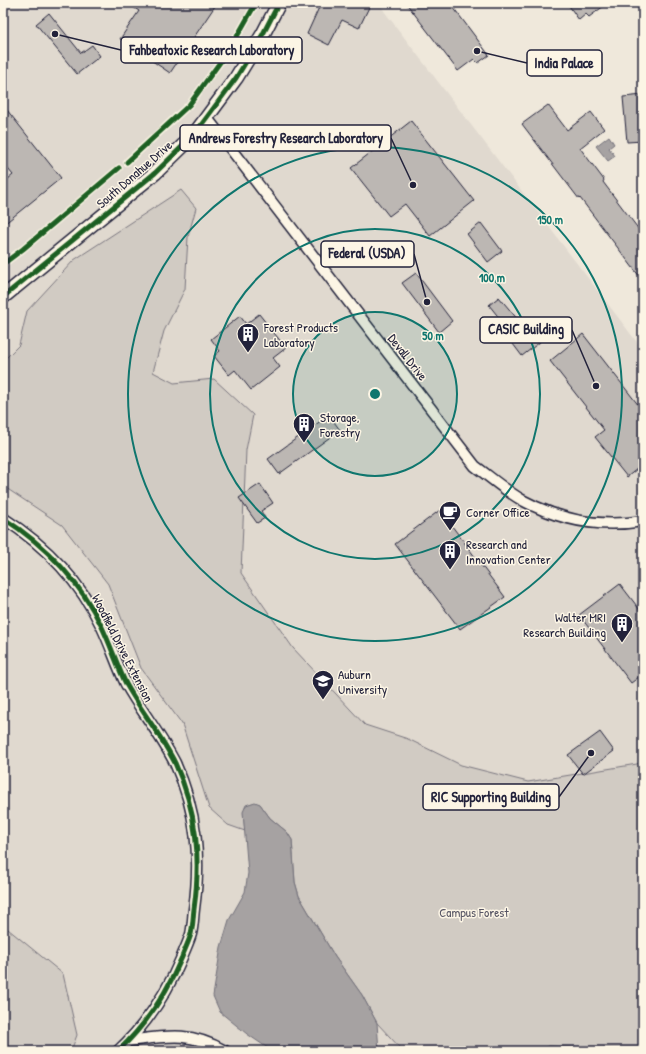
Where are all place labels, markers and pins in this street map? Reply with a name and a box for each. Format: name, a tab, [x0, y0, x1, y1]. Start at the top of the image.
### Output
callout: Fahbeatoxic Research Laboratory	[121, 37, 302, 63]
callout: India Palace	[527, 50, 602, 76]
callout: Andrews Forestry Research Laboratory	[180, 125, 391, 151]
callout: Federal (USDA)	[321, 241, 414, 267]
callout: CASIC Building	[480, 317, 572, 343]
place label: Forest Products Laboratory	[263, 318, 338, 351]
building icon: Forest Products Laboratory	[235, 321, 261, 354]
centre of rings	[368, 387, 382, 401]
place label: Storage, Forestry	[319, 408, 361, 441]
building icon: Storage, Forestry	[291, 411, 317, 444]
cafe icon: Corner Office	[437, 499, 463, 532]
place label: Corner Office	[466, 503, 530, 521]
place label: Research and Innovation Center	[466, 535, 551, 568]
building icon: Research and Innovation Center	[437, 538, 463, 571]
place label: Walter MRI Research Building	[523, 608, 606, 641]
building icon: Walter MRI Research Building	[609, 611, 635, 644]
place label: Auburn University	[338, 665, 388, 698]
school or university icon: Auburn University	[310, 668, 336, 701]
callout: RIC Supporting Building	[423, 784, 559, 810]

